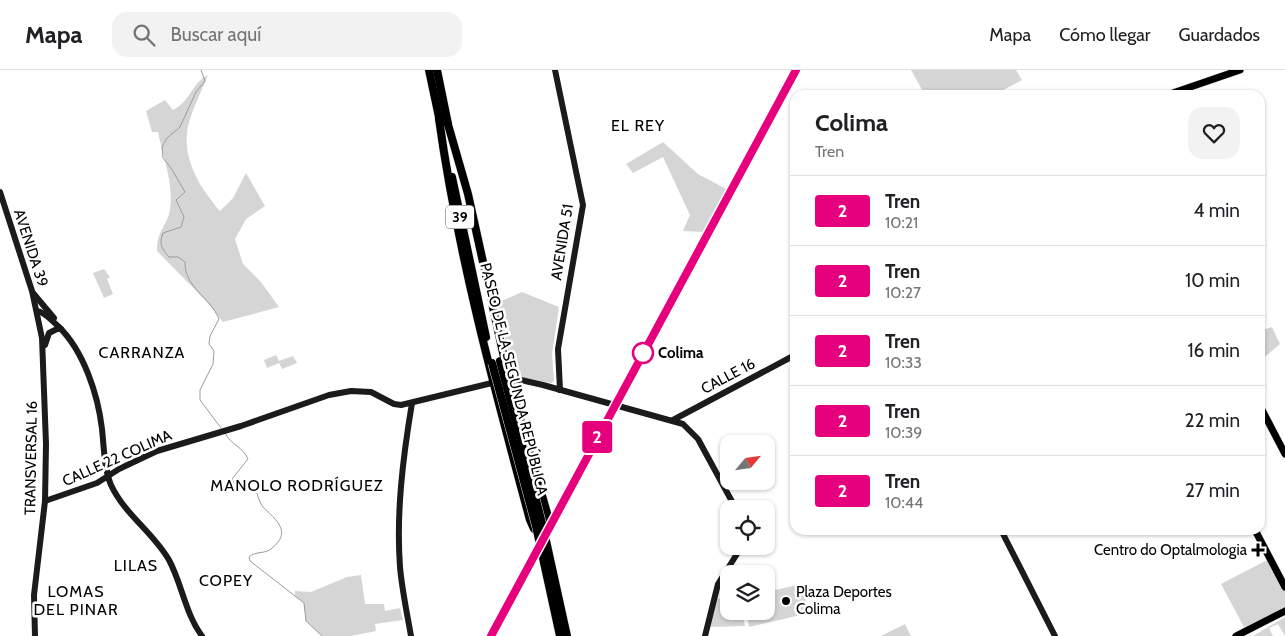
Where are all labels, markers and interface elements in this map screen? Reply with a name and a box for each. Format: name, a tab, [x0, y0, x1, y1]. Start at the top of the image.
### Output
search box	[112, 12, 462, 57]
text: Mapa	[25, 20, 82, 49]
icon: search	[130, 21, 158, 49]
text: Buscar aquí	[170, 23, 261, 46]
text: Mapa	[989, 24, 1031, 46]
text: Cómo llegar	[1059, 24, 1151, 46]
text: Guardados	[1179, 24, 1260, 46]
button: heart	[1188, 107, 1240, 159]
text: Colima	[815, 108, 888, 137]
district label: EL REY	[611, 116, 665, 135]
text: Tren	[815, 142, 844, 161]
text: Tren	[885, 190, 920, 213]
text: 4 min	[1193, 199, 1240, 222]
text: 2	[838, 200, 847, 222]
street label: AVENIDA 51	[547, 203, 577, 281]
road number: 39	[446, 206, 474, 228]
street label: AVENIDA 39	[10, 207, 52, 289]
text: 10:21	[885, 213, 918, 232]
text: Tren	[885, 260, 920, 283]
street label: PASEO DE LA SEGUNDA REPÚBLICA	[476, 261, 553, 498]
text: 10 min	[1185, 269, 1240, 292]
text: 2	[838, 270, 847, 292]
text: 10:27	[885, 283, 921, 302]
text: Tren	[885, 330, 920, 353]
text: 16 min	[1187, 339, 1240, 362]
text: 2	[838, 340, 847, 362]
marker: Colima	[632, 342, 654, 364]
district label: CARRANZA	[99, 343, 185, 362]
place label: Colima	[658, 344, 704, 362]
text: 10:33	[885, 353, 922, 372]
street label: CALLE 16	[698, 354, 758, 398]
text: Tren	[885, 400, 920, 423]
street label: TRANSVERSAL 16	[21, 401, 41, 515]
text: 22 min	[1185, 409, 1240, 432]
text: 2	[838, 410, 847, 432]
line badge: 2	[581, 421, 613, 453]
text: 10:39	[885, 423, 922, 442]
street label: CALLE 22 COLIMA	[60, 426, 175, 490]
text: 2	[592, 426, 602, 448]
north arrow	[720, 435, 775, 490]
map controls	[720, 435, 775, 620]
text: Tren	[885, 470, 920, 493]
district label: MANOLO RODRÍGUEZ	[210, 476, 384, 495]
text: 27 min	[1185, 479, 1240, 502]
text: 2	[838, 480, 847, 502]
text: 10:44	[885, 493, 923, 512]
button: locate	[720, 500, 775, 555]
place label: Centro do Optalmologia	[1094, 541, 1248, 559]
marker: Centro do Optalmologia	[1251, 543, 1265, 557]
district label: LILAS	[114, 556, 158, 575]
button: layers	[720, 565, 775, 620]
district label: COPEY	[199, 571, 253, 590]
district label: LOMAS DEL PINAR	[33, 582, 119, 619]
place label: Plaza Deportes Colima	[796, 583, 892, 618]
marker: Plaza Deportes Colima	[780, 595, 792, 607]

